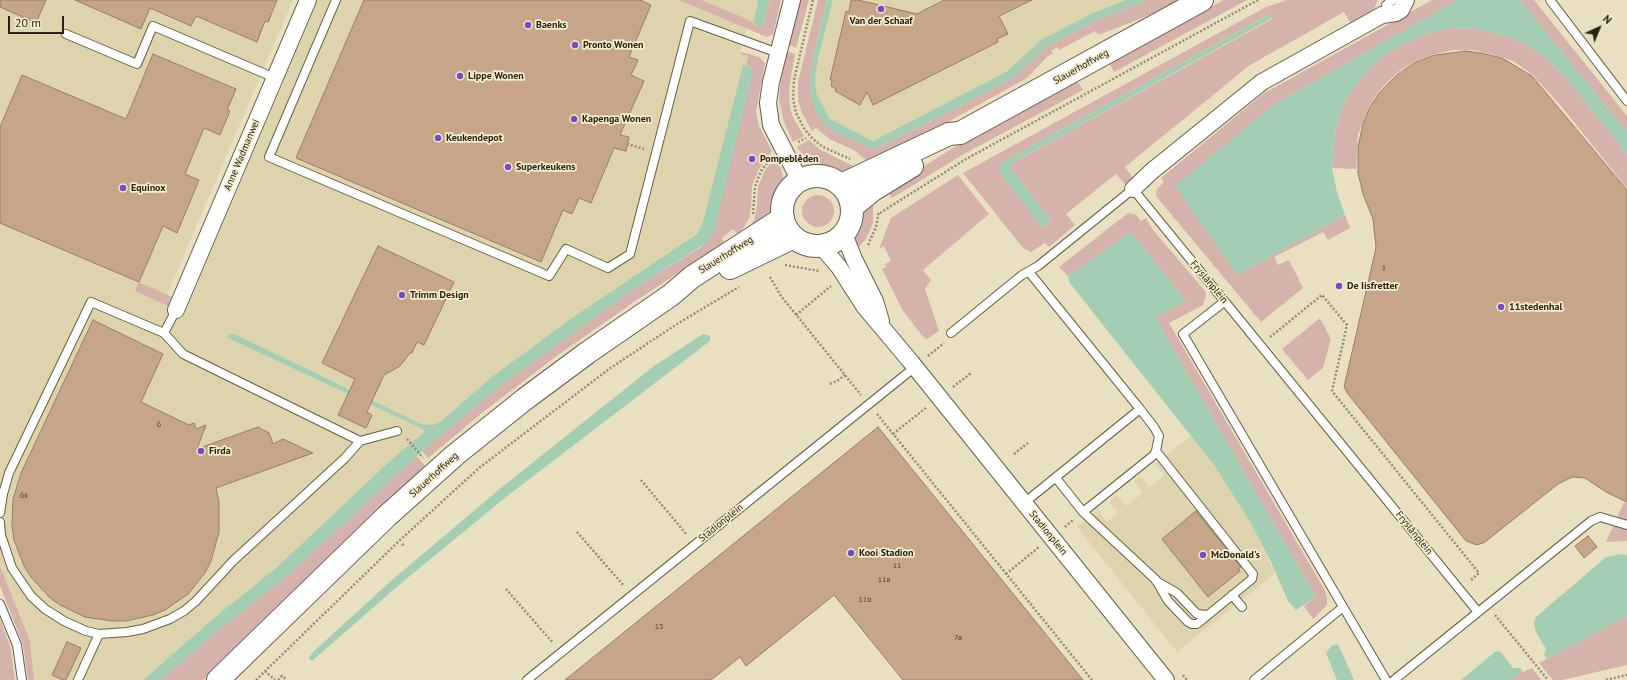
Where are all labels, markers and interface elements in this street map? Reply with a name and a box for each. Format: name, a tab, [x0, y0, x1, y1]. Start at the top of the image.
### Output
marker: Van der Schaaf	[876, 4, 886, 14]
scale bar	[10, 8, 66, 34]
north arrow	[1579, 8, 1619, 48]
text: N	[1600, 12, 1615, 27]
text: 20 m	[15, 15, 41, 30]
place label: Van der Schaaf	[849, 15, 913, 27]
place label: Baenks	[536, 19, 567, 31]
marker: Baenks	[523, 20, 533, 30]
place label: Pronto Wonen	[583, 39, 644, 51]
marker: Pronto Wonen	[570, 40, 580, 50]
street label: Slauerhoffweg	[1051, 47, 1111, 87]
place label: Lippe Wonen	[468, 70, 524, 82]
marker: Lippe Wonen	[455, 71, 465, 81]
place label: Kapenga Wonen	[582, 113, 651, 125]
marker: Kapenga Wonen	[569, 114, 579, 124]
street label: Anne Wadmanwei	[222, 118, 262, 192]
place label: Keukendepot	[446, 132, 502, 144]
marker: Keukendepot	[433, 133, 443, 143]
place label: Pompeblêden	[760, 153, 819, 165]
marker: Pompeblêden	[747, 154, 757, 164]
place label: Superkeukens	[516, 161, 575, 173]
marker: Superkeukens	[503, 162, 513, 172]
place label: Equinox	[131, 182, 165, 194]
marker: Equinox	[118, 183, 128, 193]
street label: Slauerhoffweg	[697, 234, 755, 276]
street label: Fryslânplein	[1188, 258, 1230, 306]
house number: 1	[1382, 263, 1386, 273]
place label: De Iisfretter	[1347, 280, 1398, 292]
marker: De Iisfretter	[1334, 281, 1344, 291]
place label: Trimm Design	[410, 289, 469, 301]
marker: Trimm Design	[397, 290, 407, 300]
place label: 11stedenhal	[1509, 301, 1562, 313]
marker: 11stedenhal	[1496, 302, 1506, 312]
house number: 6	[157, 420, 161, 430]
place label: Firda	[209, 445, 231, 457]
marker: Firda	[196, 446, 206, 456]
street label: Slauerhoffweg	[407, 450, 461, 500]
house number: 6k	[20, 491, 28, 501]
street label: Stadionplein	[696, 501, 746, 545]
street label: Stadionplein	[1026, 508, 1070, 558]
street label: Fryslânplein	[1393, 509, 1435, 557]
place label: Kooi Stadion	[859, 547, 913, 559]
marker: Kooi Stadion	[846, 548, 856, 558]
place label: McDonald's	[1211, 549, 1260, 561]
marker: McDonald's	[1198, 550, 1208, 560]
house number: 11	[893, 561, 901, 571]
house number: 11a	[878, 575, 890, 585]
house number: 11b	[858, 595, 872, 605]
house number: 15	[655, 622, 663, 632]
house number: 7a	[954, 633, 962, 643]

